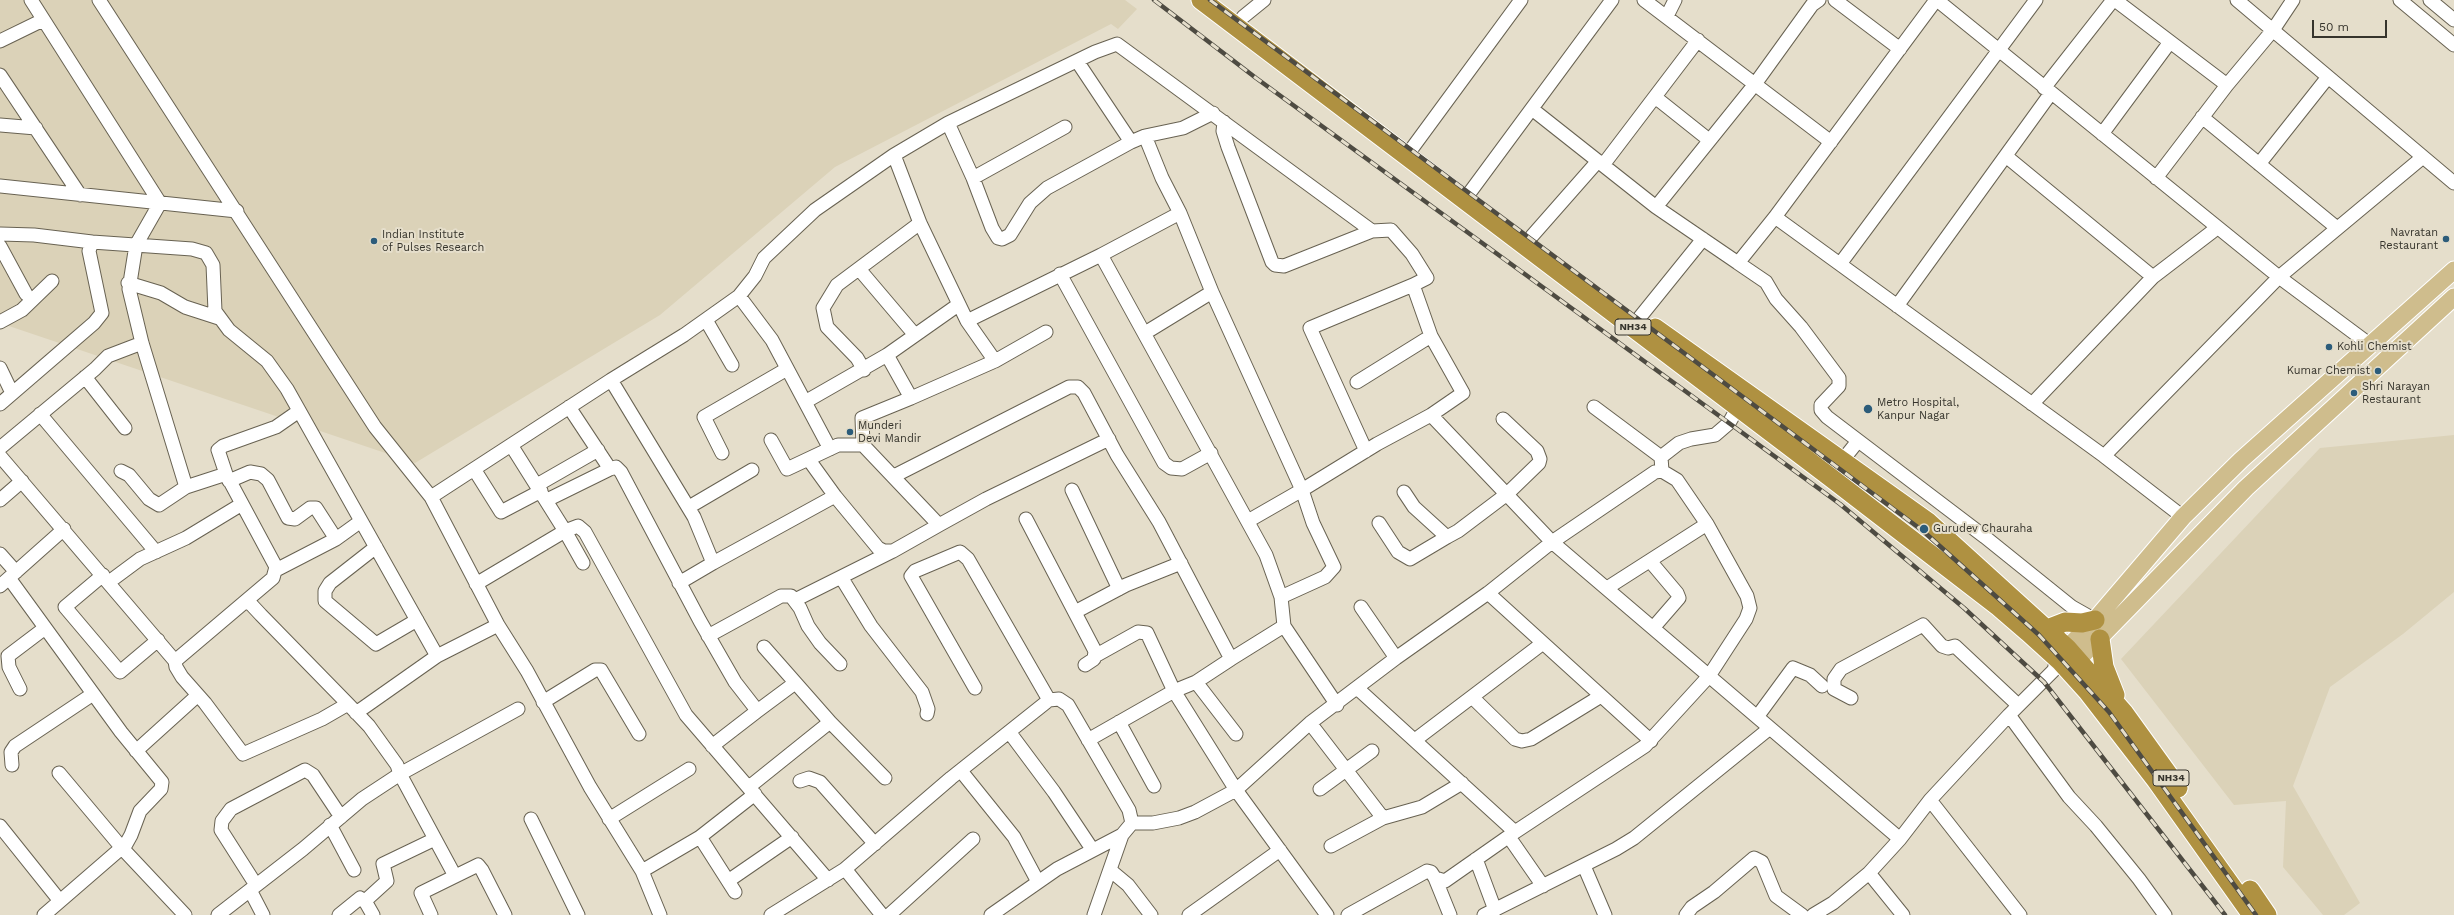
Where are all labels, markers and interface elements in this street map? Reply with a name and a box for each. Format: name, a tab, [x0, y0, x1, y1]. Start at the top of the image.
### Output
scale bar	[2314, 12, 2389, 38]
text: 50 m	[2319, 20, 2349, 34]
place label: Navratan Restaurant	[2379, 226, 2438, 252]
place label: Indian Institute of Pulses Research	[382, 228, 484, 254]
marker: Navratan Restaurant	[2441, 234, 2451, 244]
marker: Indian Institute of Pulses Research	[369, 236, 379, 246]
road number: NH34	[1615, 319, 1651, 335]
place label: Kohli Chemist	[2337, 340, 2412, 354]
marker: Kohli Chemist	[2324, 342, 2334, 352]
place label: Kumar Chemist	[2287, 364, 2370, 378]
marker: Kumar Chemist	[2373, 366, 2383, 376]
place label: Shri Narayan Restaurant	[2362, 380, 2430, 406]
marker: Shri Narayan Restaurant	[2349, 388, 2359, 398]
place label: Metro Hospital, Kanpur Nagar	[1877, 396, 1959, 422]
marker: Metro Hospital, Kanpur Nagar	[1862, 403, 1874, 415]
place label: Munderi Devi Mandir	[858, 419, 921, 445]
marker: Munderi Devi Mandir	[845, 427, 855, 437]
place label: Gurudev Chauraha	[1933, 522, 2033, 536]
marker: Gurudev Chauraha	[1918, 523, 1930, 535]
road number: NH34	[2153, 770, 2189, 786]

